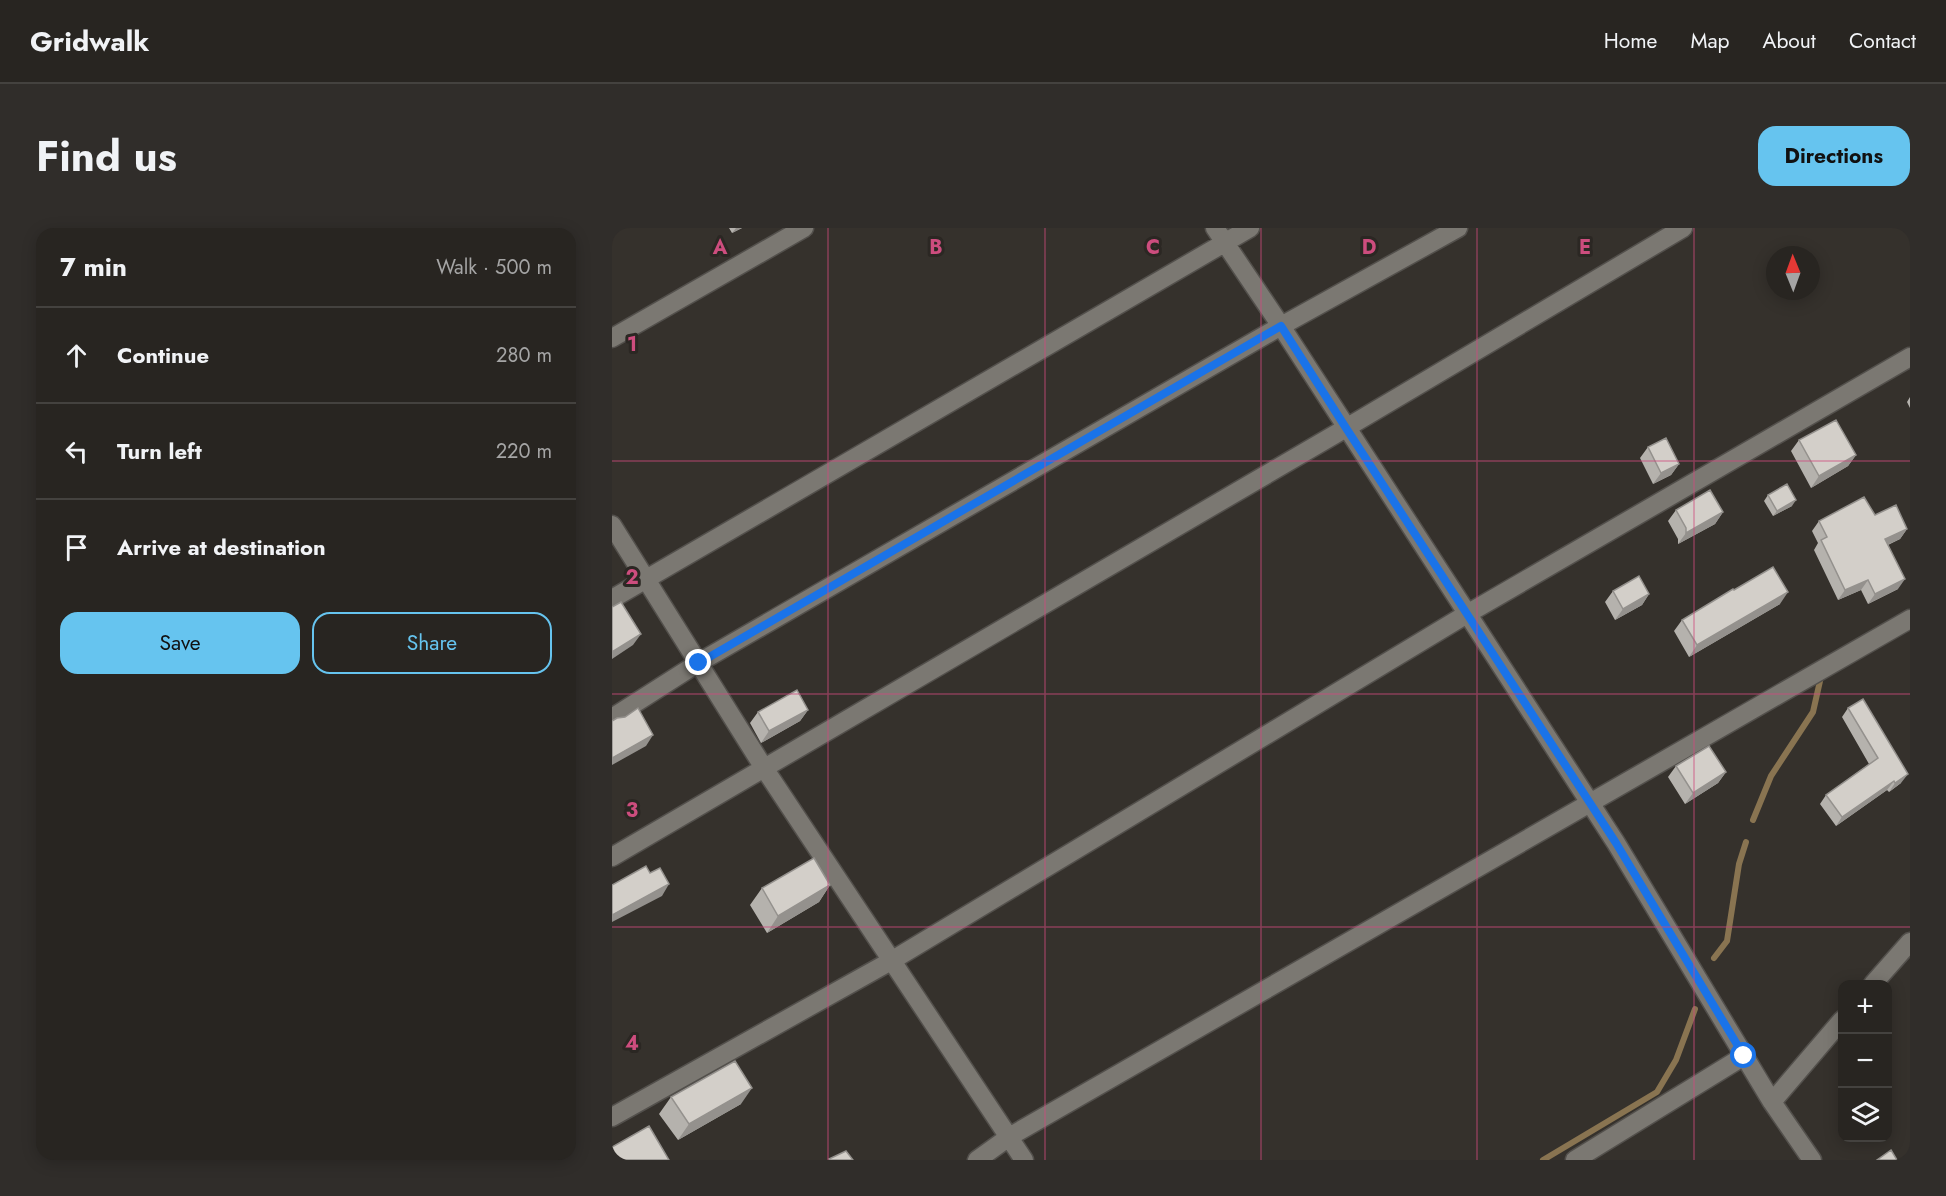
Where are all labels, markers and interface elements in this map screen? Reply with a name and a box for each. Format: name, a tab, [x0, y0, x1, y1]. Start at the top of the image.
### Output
text: Gridwalk	[30, 21, 149, 62]
text: Home	[1604, 26, 1657, 56]
text: Map	[1690, 26, 1730, 56]
text: About	[1763, 26, 1816, 56]
text: Contact	[1849, 26, 1916, 56]
text: Find us	[36, 126, 177, 187]
button: Directions	[1758, 126, 1910, 186]
text: A	[712, 233, 728, 262]
text: B	[929, 233, 943, 262]
text: C	[1146, 233, 1160, 262]
text: D	[1362, 233, 1376, 262]
text: E	[1579, 233, 1591, 262]
north arrow	[1766, 246, 1820, 300]
text: 7 min	[60, 248, 127, 286]
text: Walk · 500 m	[436, 253, 552, 282]
text: 1	[627, 330, 637, 359]
icon: ahead	[60, 339, 93, 372]
text: Continue	[117, 339, 209, 371]
text: 280 m	[496, 341, 552, 370]
icon: left	[60, 435, 93, 468]
text: Turn left	[117, 435, 202, 467]
text: 220 m	[496, 437, 552, 466]
icon: arrive	[60, 531, 93, 564]
text: Arrive at destination	[117, 531, 326, 563]
text: 2	[625, 563, 639, 592]
button: Save	[60, 612, 300, 674]
button: Share	[312, 612, 552, 674]
route end	[685, 649, 711, 675]
text: 3	[626, 796, 638, 825]
map controls	[1838, 980, 1892, 1142]
button: +	[1838, 980, 1892, 1034]
text: 4	[625, 1029, 639, 1058]
button: −	[1838, 1034, 1892, 1088]
route start	[1730, 1042, 1756, 1068]
button: layers	[1838, 1088, 1892, 1142]

